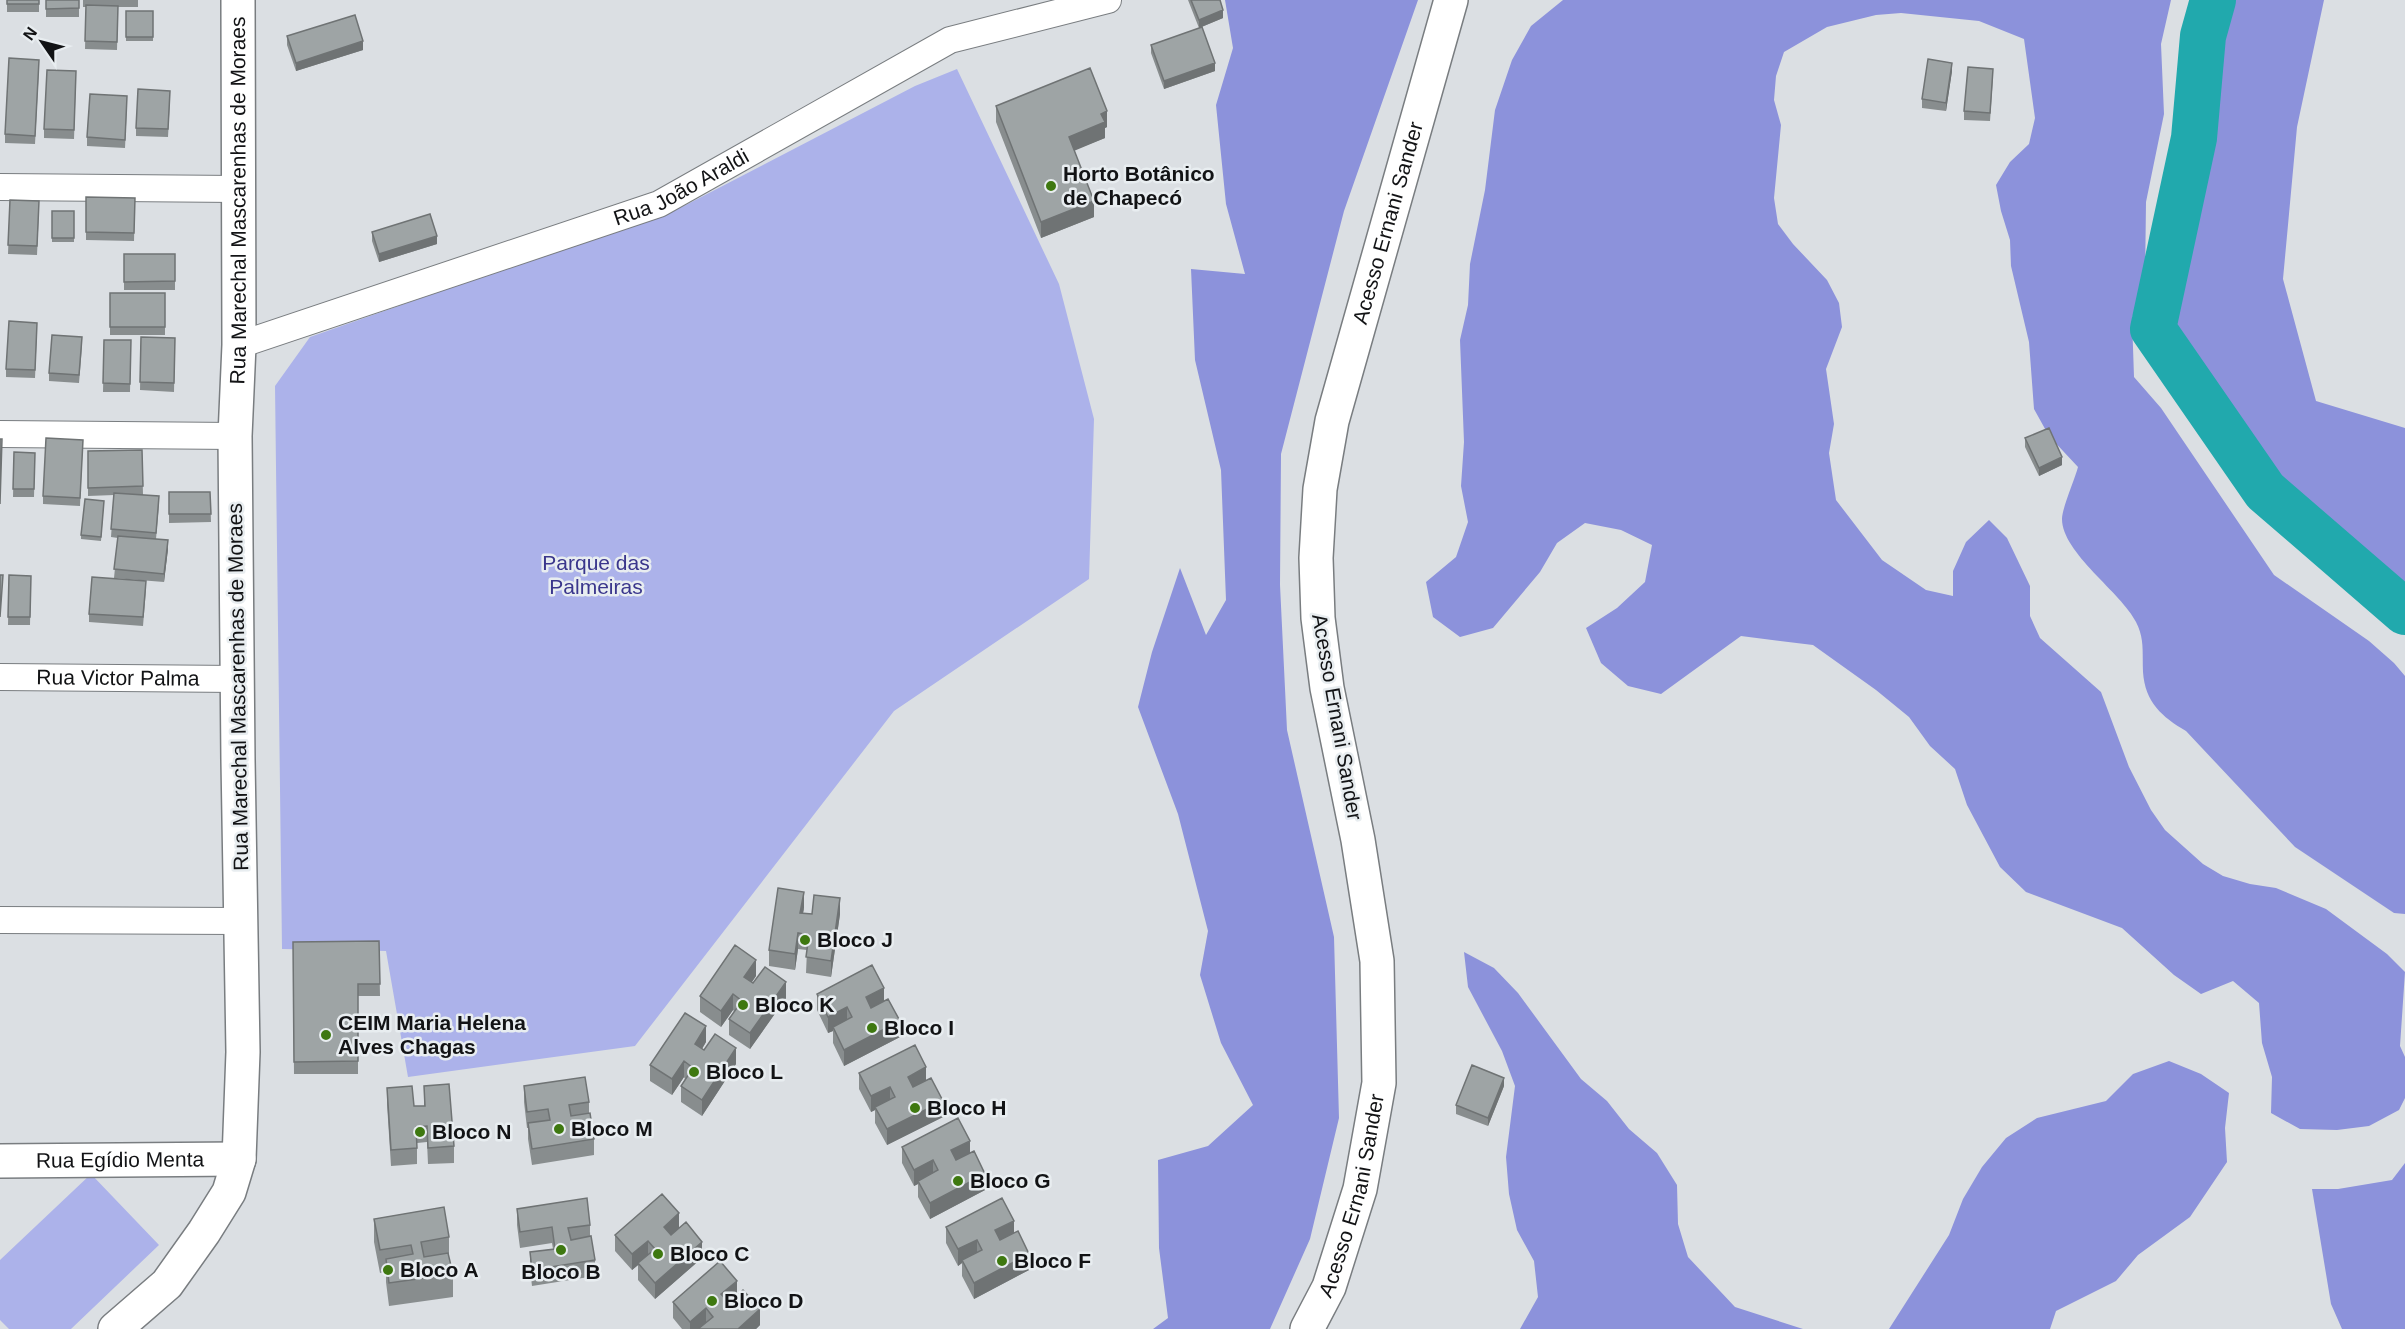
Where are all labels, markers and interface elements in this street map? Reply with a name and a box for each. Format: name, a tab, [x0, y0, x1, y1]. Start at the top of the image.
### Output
north arrow	[12, 12, 72, 72]
street label: Rua Marechal Mascarenhas de Moraes	[225, 16, 250, 385]
text: N	[20, 24, 40, 43]
street label: Acesso Ernani Sander	[1348, 119, 1427, 327]
street label: Rua João Araldi	[610, 144, 753, 229]
place label: Horto Botânico de Chapecó	[1063, 162, 1215, 209]
marker: Horto Botânico de Chapecó	[1044, 179, 1058, 193]
street label: Rua Marechal Mascarenhas de Moraes	[223, 503, 252, 871]
park label: Parque das Palmeiras	[542, 551, 650, 598]
street label: Acesso Ernani Sander	[1308, 612, 1367, 822]
street label: Rua Victor Palma	[36, 665, 200, 690]
place label: Bloco J	[817, 928, 893, 951]
marker: Bloco J	[798, 933, 812, 947]
place label: Bloco K	[755, 993, 834, 1016]
marker: Bloco K	[736, 998, 750, 1012]
place label: CEIM Maria Helena Alves Chagas	[338, 1011, 526, 1058]
place label: Bloco I	[884, 1016, 954, 1039]
marker: Bloco I	[865, 1021, 879, 1035]
marker: CEIM Maria Helena Alves Chagas	[319, 1028, 333, 1042]
place label: Bloco L	[706, 1060, 783, 1083]
marker: Bloco L	[687, 1065, 701, 1079]
street label: Acesso Ernani Sander	[1314, 1092, 1388, 1301]
place label: Bloco H	[927, 1096, 1006, 1119]
marker: Bloco H	[908, 1101, 922, 1115]
place label: Bloco M	[571, 1117, 653, 1140]
place label: Bloco N	[432, 1120, 511, 1143]
marker: Bloco M	[552, 1122, 566, 1136]
marker: Bloco N	[413, 1125, 427, 1139]
street label: Rua Egídio Menta	[36, 1147, 205, 1172]
place label: Bloco G	[970, 1169, 1051, 1192]
marker: Bloco G	[951, 1174, 965, 1188]
place label: Bloco C	[670, 1242, 749, 1265]
marker: Bloco B	[554, 1243, 568, 1257]
marker: Bloco C	[651, 1247, 665, 1261]
place label: Bloco F	[1014, 1249, 1091, 1272]
marker: Bloco F	[995, 1254, 1009, 1268]
place label: Bloco A	[400, 1258, 479, 1281]
place label: Bloco B	[521, 1260, 601, 1283]
marker: Bloco A	[381, 1263, 395, 1277]
place label: Bloco D	[724, 1289, 803, 1312]
marker: Bloco D	[705, 1294, 719, 1308]

